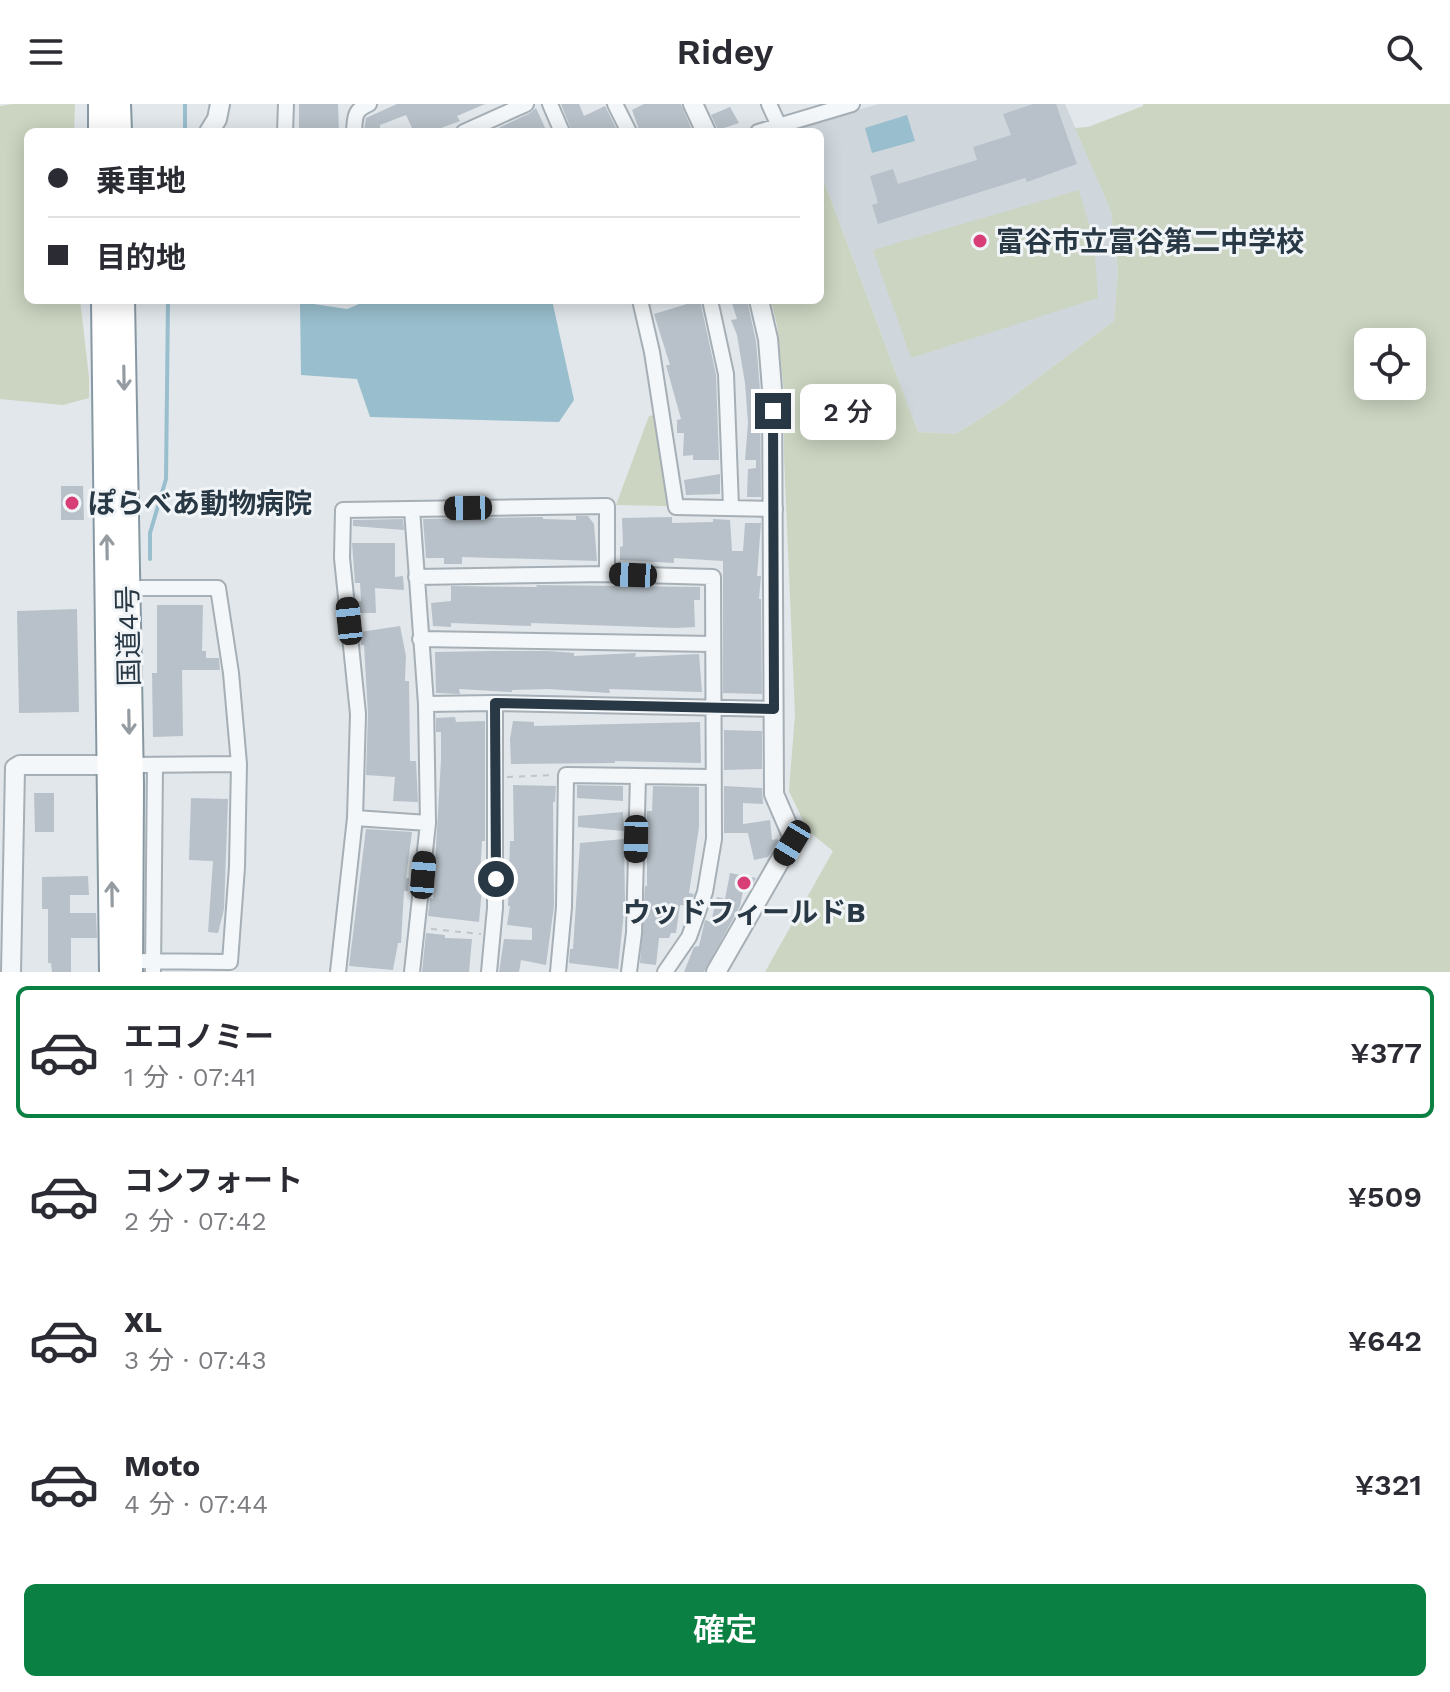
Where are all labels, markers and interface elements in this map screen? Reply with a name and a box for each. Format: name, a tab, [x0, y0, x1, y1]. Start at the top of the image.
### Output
icon: menu	[24, 30, 68, 74]
icon: search	[1382, 30, 1426, 74]
text: Ridey	[677, 31, 773, 73]
text: 乗車地	[96, 163, 186, 198]
place label: 富谷市立富谷第二中学校	[996, 225, 1304, 258]
marker: 富谷市立富谷第二中学校	[971, 232, 989, 250]
text: 目的地	[96, 240, 186, 275]
map controls	[1354, 328, 1426, 400]
button: locate	[1354, 328, 1426, 400]
one-way arrow	[116, 364, 131, 391]
callout: 2 分	[801, 383, 897, 439]
route end	[755, 393, 791, 429]
text: 2 分	[823, 397, 873, 427]
place label: ぽらべあ動物病院	[88, 487, 312, 520]
marker: ぽらべあ動物病院	[63, 494, 81, 512]
car	[444, 496, 492, 520]
one-way arrow	[99, 534, 115, 561]
car	[609, 562, 657, 588]
street label: 国道4号	[111, 585, 146, 687]
car	[335, 596, 363, 646]
one-way arrow	[122, 708, 137, 735]
car	[624, 815, 648, 863]
car	[769, 816, 815, 870]
car	[409, 850, 437, 900]
route start	[478, 861, 514, 897]
marker: ウッドフィールドB	[735, 874, 753, 892]
one-way arrow	[104, 881, 119, 908]
place label: ウッドフィールドB	[623, 896, 865, 929]
icon: car	[28, 1016, 100, 1088]
text: エコノミー	[124, 1019, 274, 1054]
text: ¥377	[1350, 1035, 1422, 1070]
text: 1 分 · 07:41	[124, 1062, 256, 1092]
icon: car	[28, 1160, 100, 1232]
text: コンフォート	[124, 1163, 303, 1198]
text: ¥509	[1347, 1179, 1422, 1214]
text: 2 分 · 07:42	[124, 1206, 267, 1236]
icon: car	[28, 1304, 100, 1376]
text: XL	[124, 1304, 162, 1339]
text: ¥642	[1348, 1323, 1422, 1358]
text: 3 分 · 07:43	[124, 1345, 267, 1375]
icon: car	[28, 1448, 100, 1520]
text: Moto	[124, 1448, 200, 1483]
text: ¥321	[1355, 1467, 1422, 1502]
text: 4 分 · 07:44	[124, 1489, 268, 1519]
button: 確定	[24, 1584, 1426, 1676]

